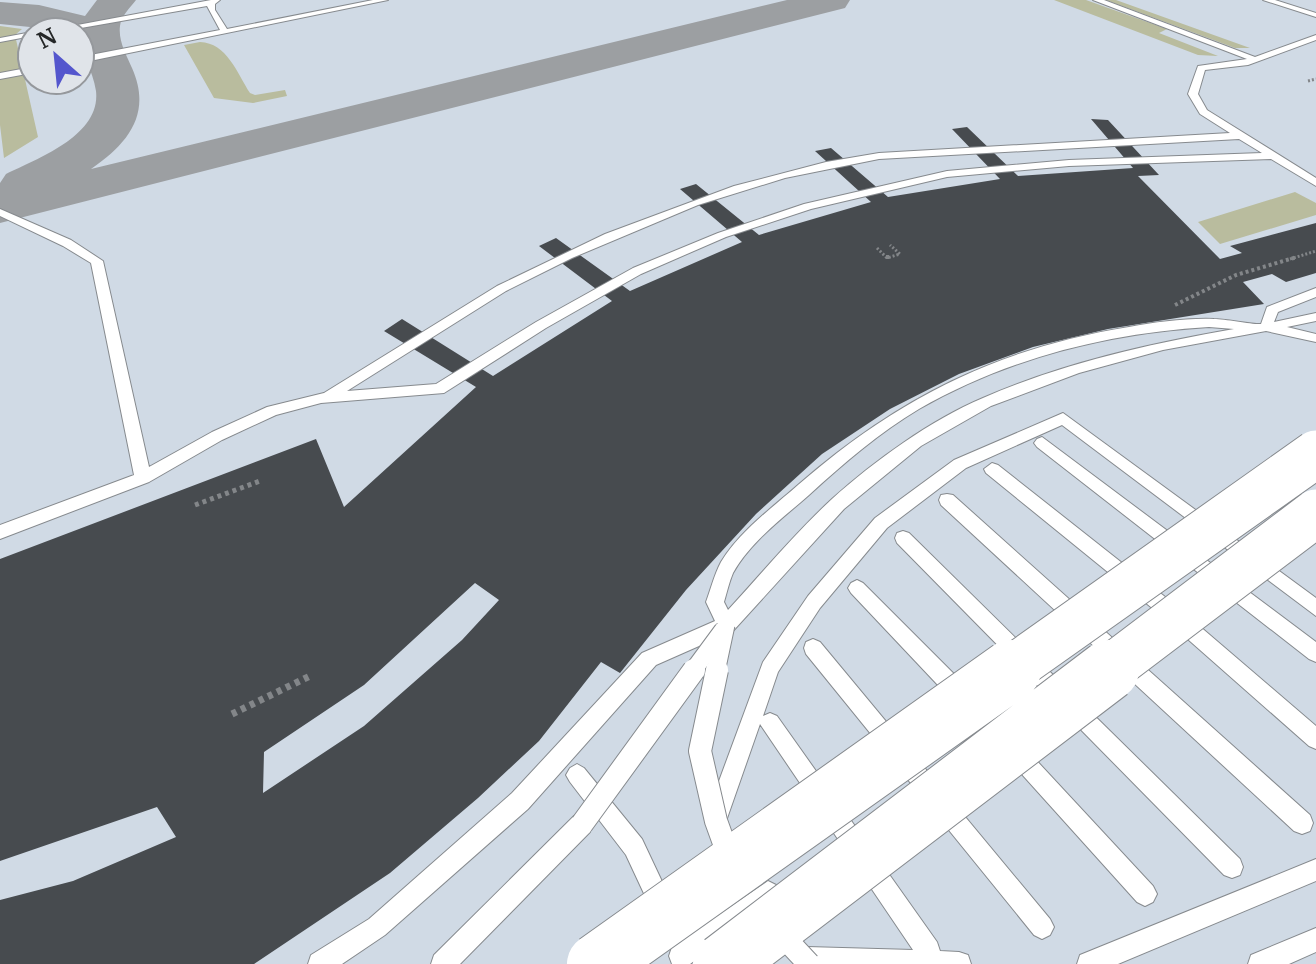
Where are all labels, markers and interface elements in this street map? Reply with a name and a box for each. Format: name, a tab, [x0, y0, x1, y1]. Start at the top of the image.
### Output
north arrow	[16, 16, 96, 96]
text: N	[33, 21, 62, 55]

